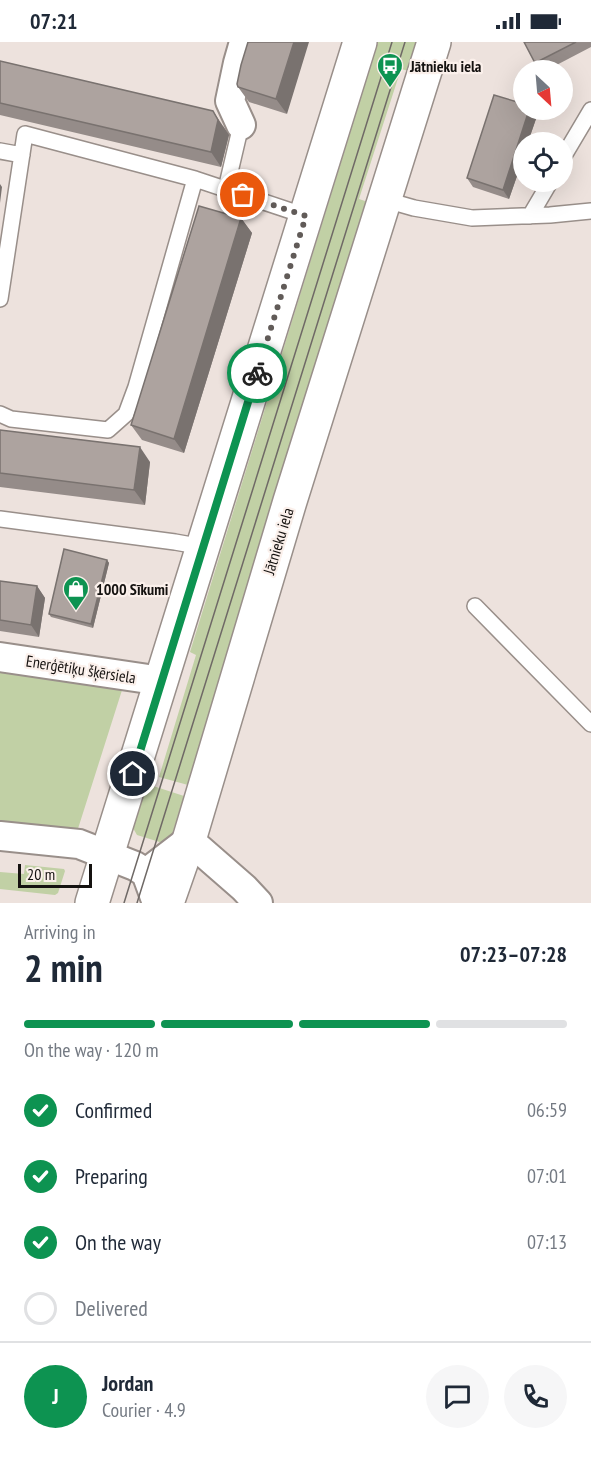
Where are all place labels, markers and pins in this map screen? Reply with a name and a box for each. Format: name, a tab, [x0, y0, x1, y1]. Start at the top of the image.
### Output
bus stop icon: Jātnieku iela	[375, 51, 405, 89]
place label: Jātnieku iela	[409, 56, 482, 76]
pin	[217, 169, 268, 220]
shop icon: 1000 Sīkumi	[61, 574, 91, 612]
place label: 1000 Sīkumi	[96, 579, 169, 599]
pin	[107, 748, 158, 799]

